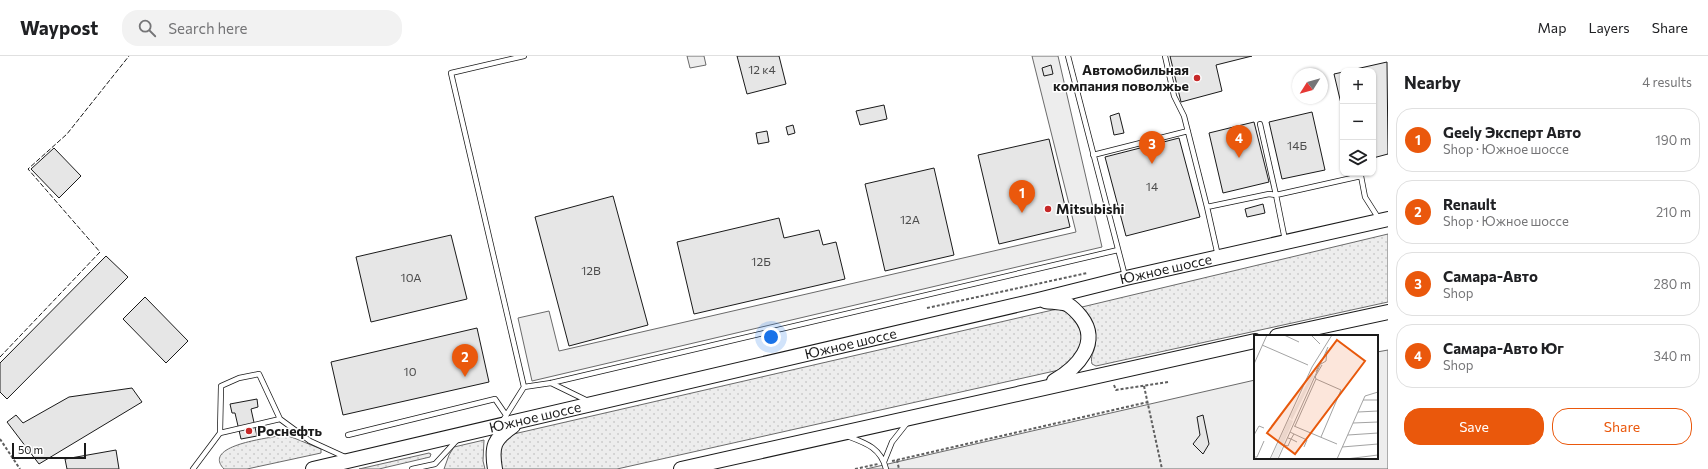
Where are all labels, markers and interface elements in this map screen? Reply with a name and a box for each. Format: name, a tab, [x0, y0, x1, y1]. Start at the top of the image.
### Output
search box	[122, 10, 402, 46]
text: Waypost	[20, 16, 98, 39]
icon: search	[136, 17, 158, 39]
text: Search here	[168, 19, 248, 37]
text: Map	[1538, 19, 1566, 36]
text: Layers	[1588, 19, 1630, 36]
text: Share	[1652, 19, 1688, 36]
place label: Автомобильная компания поволжье	[1053, 61, 1189, 94]
house number: 12 к4	[748, 62, 776, 76]
north arrow	[1292, 68, 1328, 104]
map controls	[1340, 68, 1376, 176]
button: +	[1340, 68, 1376, 104]
text: Nearby	[1404, 72, 1461, 93]
marker: Автомобильная компания поволжье	[1192, 73, 1202, 83]
text: 4 results	[1642, 74, 1692, 90]
button: −	[1340, 104, 1376, 140]
text: Geely Эксперт Авто	[1443, 123, 1581, 141]
pin: 4	[1226, 125, 1252, 158]
pin: 3	[1139, 131, 1165, 164]
text: 1	[1415, 132, 1421, 148]
text: 190 m	[1655, 132, 1691, 148]
house number: 14Б	[1287, 138, 1307, 152]
button: layers	[1340, 140, 1376, 176]
text: Shop · Южное шоссе	[1443, 141, 1569, 157]
house number: 14	[1146, 179, 1158, 193]
pin: 1	[1009, 180, 1035, 213]
text: Renault	[1443, 195, 1496, 213]
place label: Mitsubishi	[1056, 200, 1125, 217]
marker: Mitsubishi	[1043, 204, 1053, 214]
text: 2	[1414, 204, 1422, 220]
text: 210 m	[1656, 204, 1691, 220]
house number: 12А	[900, 212, 920, 226]
text: Shop · Южное шоссе	[1443, 213, 1569, 229]
street label: Южное шоссе	[1118, 250, 1213, 287]
house number: 12Б	[751, 254, 771, 268]
house number: 12В	[581, 263, 601, 277]
text: Самара-Авто	[1443, 267, 1538, 285]
house number: 10А	[401, 270, 421, 284]
text: 3	[1414, 276, 1422, 292]
text: 280 m	[1654, 276, 1691, 292]
text: Shop	[1443, 285, 1474, 301]
street label: Южное шоссе	[803, 324, 898, 362]
your location	[761, 327, 781, 347]
inset map	[1254, 335, 1378, 459]
text: Самара-Авто Юг	[1443, 339, 1564, 357]
pin: 2	[452, 344, 478, 377]
text: 4	[1414, 348, 1422, 364]
text: 340 m	[1653, 348, 1691, 364]
text: Shop	[1443, 357, 1474, 373]
house number: 10	[404, 364, 417, 378]
street label: Южное шоссе	[487, 398, 583, 436]
button: Save	[1404, 408, 1544, 445]
button: Share	[1552, 408, 1692, 445]
place label: Роснефть	[257, 422, 323, 439]
marker: Роснефть	[244, 426, 254, 436]
scale bar	[12, 441, 86, 460]
text: 50 m	[18, 443, 43, 456]

